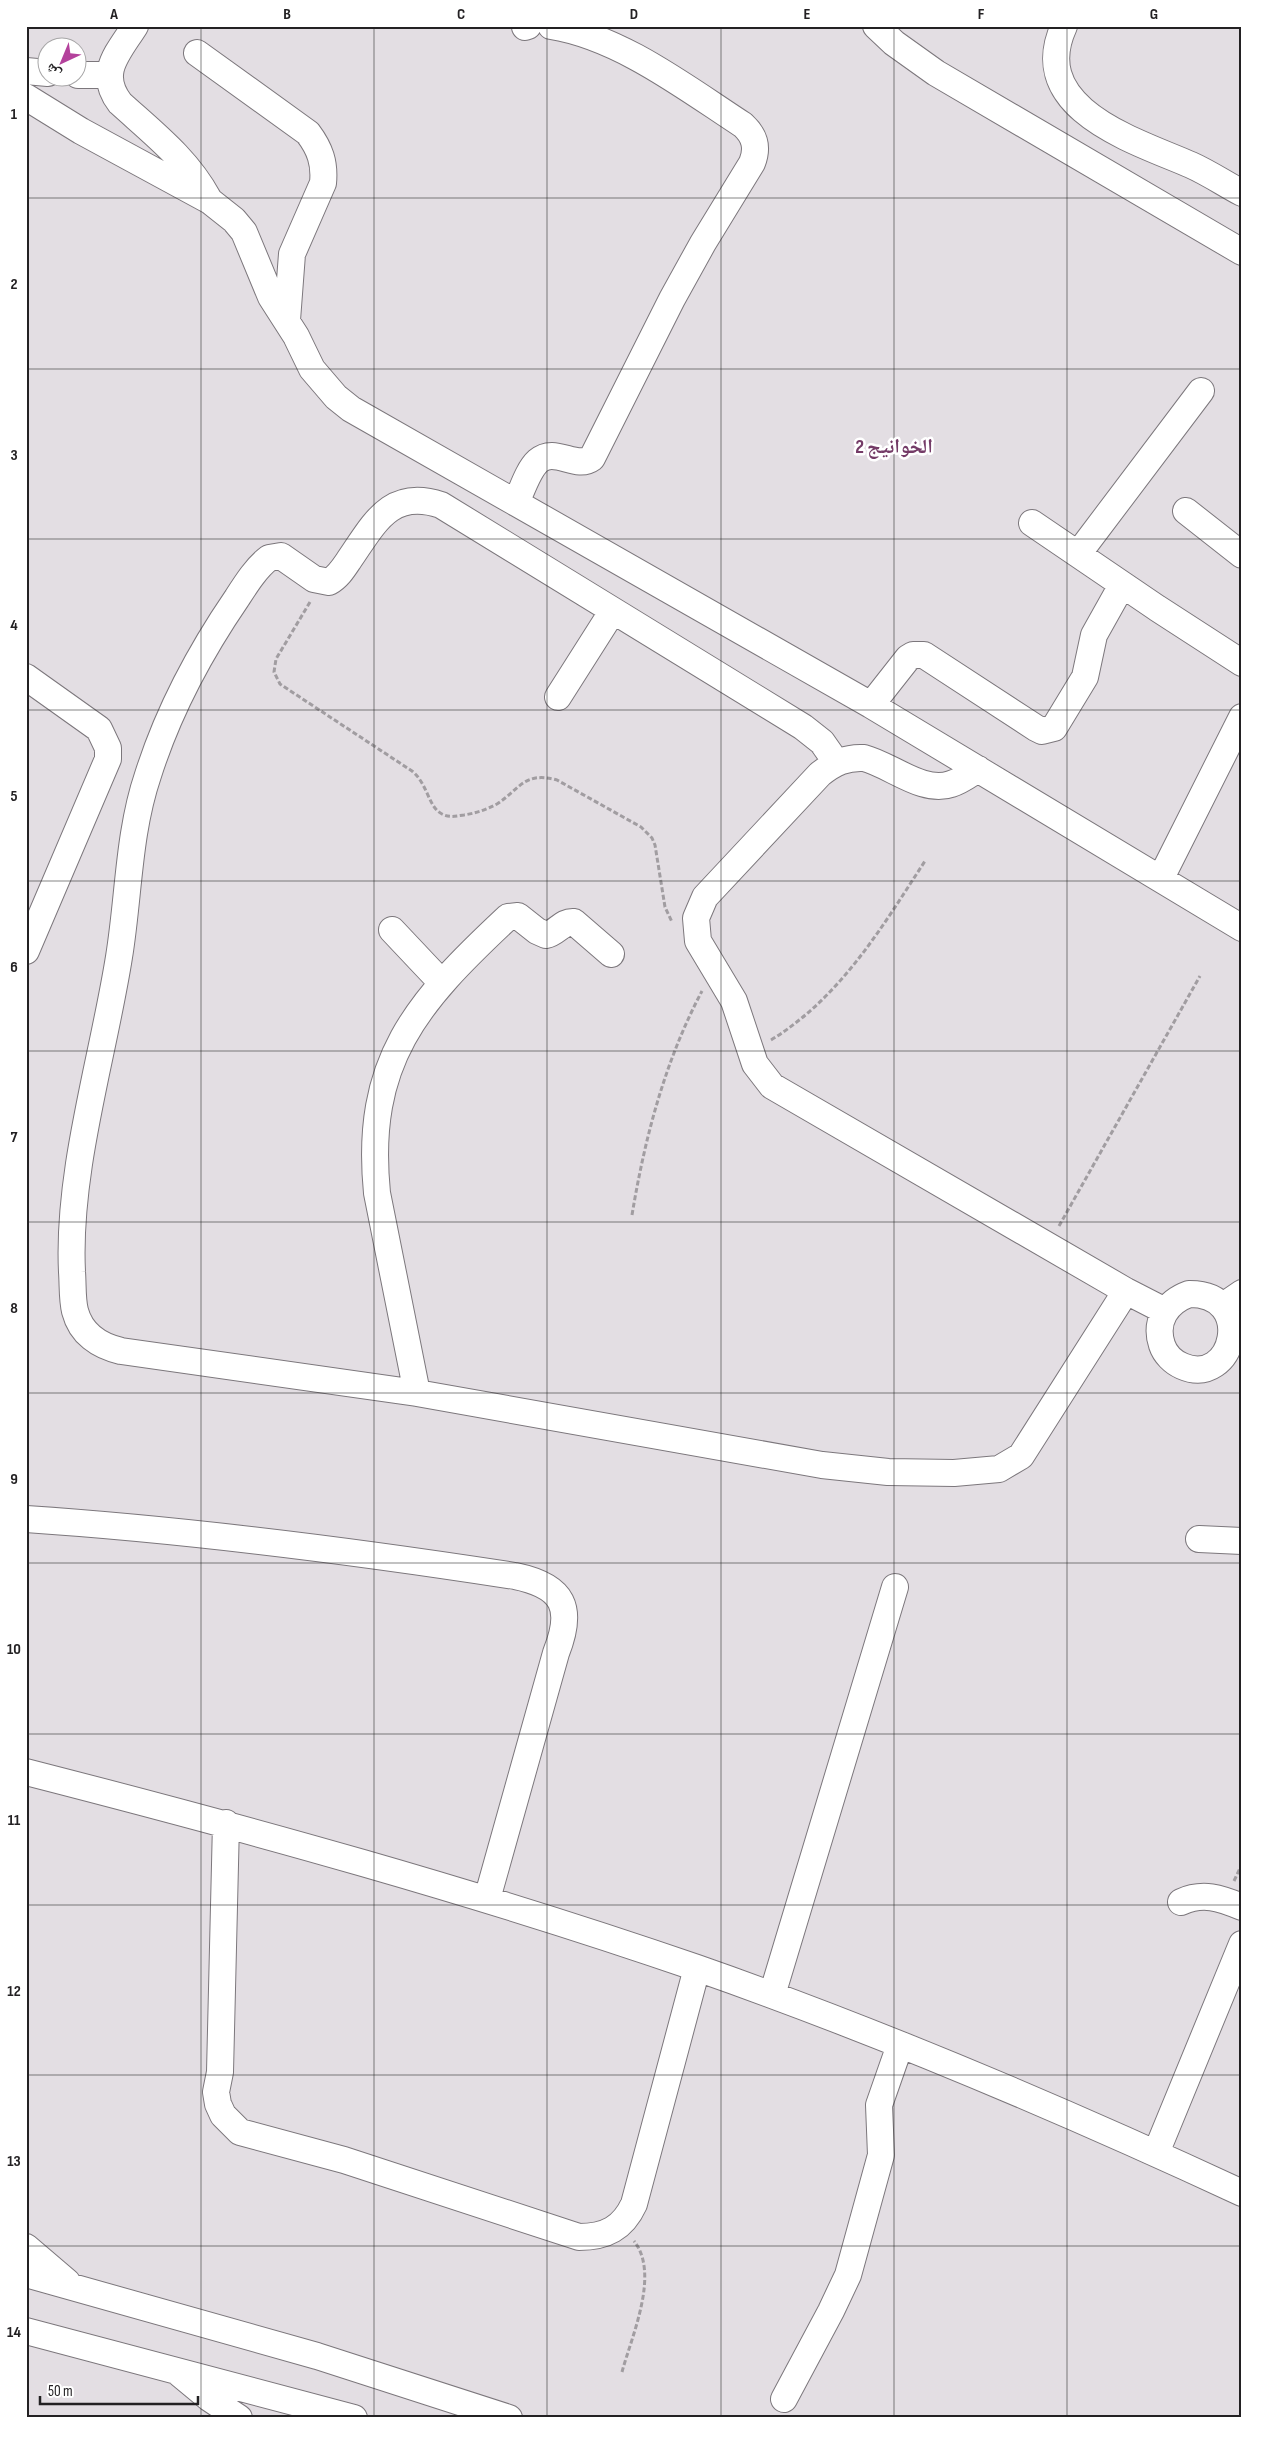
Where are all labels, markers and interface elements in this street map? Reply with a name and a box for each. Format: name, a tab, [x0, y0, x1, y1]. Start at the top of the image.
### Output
text: A	[109, 5, 118, 24]
text: B	[283, 5, 291, 24]
text: C	[457, 5, 465, 24]
text: D	[630, 5, 638, 24]
text: E	[804, 5, 811, 24]
text: F	[978, 5, 985, 24]
text: G	[1150, 5, 1158, 24]
north arrow	[38, 38, 88, 88]
text: ش	[42, 60, 65, 82]
text: 1	[11, 105, 18, 124]
text: 2	[10, 275, 18, 294]
district label: الخوانيج 2	[855, 435, 933, 459]
text: 3	[10, 446, 18, 465]
text: 4	[10, 616, 18, 635]
text: 5	[10, 787, 18, 806]
text: 6	[10, 958, 18, 977]
text: 7	[11, 1128, 18, 1147]
text: 8	[10, 1299, 18, 1318]
text: 9	[10, 1470, 18, 1489]
text: 10	[7, 1640, 21, 1659]
text: 11	[8, 1811, 21, 1830]
text: 12	[7, 1982, 21, 2001]
text: 13	[7, 2152, 21, 2171]
text: 14	[7, 2323, 21, 2342]
scale bar	[40, 2374, 198, 2406]
text: 50 m	[48, 2382, 73, 2401]

